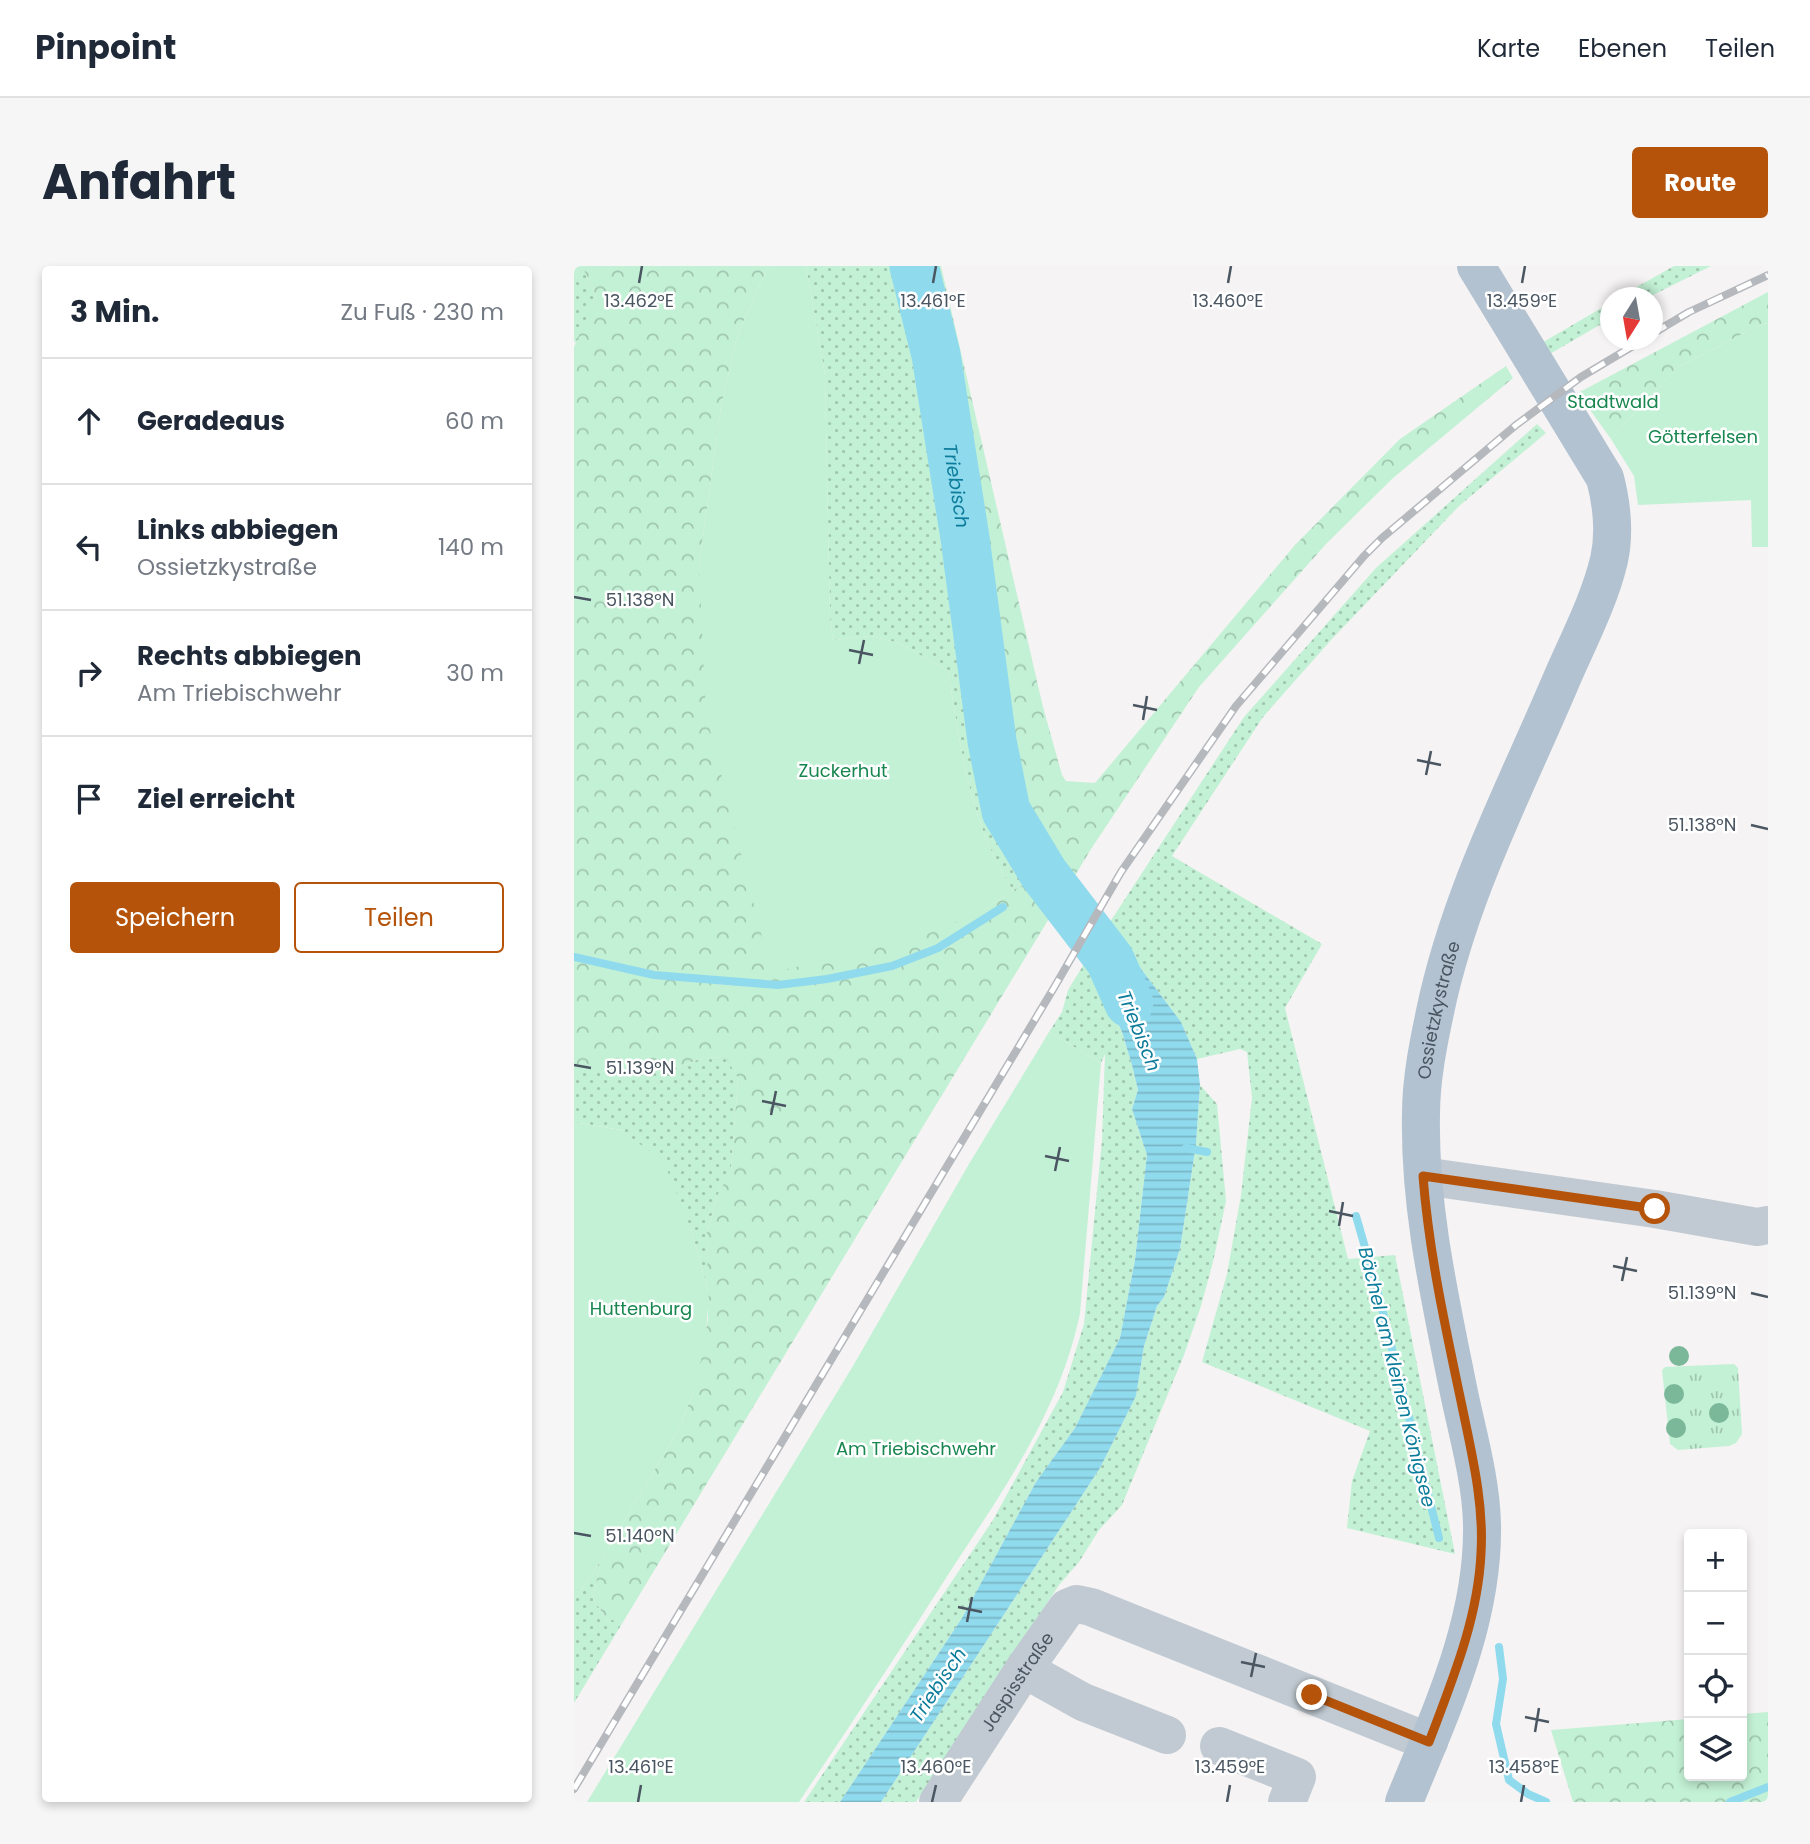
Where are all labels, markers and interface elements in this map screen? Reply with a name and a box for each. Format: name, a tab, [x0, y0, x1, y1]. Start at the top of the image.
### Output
text: Pinpoint	[35, 24, 176, 71]
text: Karte	[1477, 32, 1540, 65]
text: Ebenen	[1578, 32, 1667, 65]
text: Teilen	[1705, 32, 1775, 65]
button: Route	[1632, 147, 1768, 218]
text: Anfahrt	[42, 148, 236, 216]
north arrow	[1600, 287, 1663, 350]
text: 13.462°E	[604, 288, 674, 313]
text: 13.461°E	[900, 288, 966, 313]
text: 13.460°E	[1193, 288, 1263, 313]
text: 13.459°E	[1487, 288, 1557, 313]
text: 3 Min.	[70, 290, 160, 333]
text: Zu Fuß · 230 m	[341, 296, 504, 328]
park label: Stadtwald	[1567, 389, 1659, 414]
icon: ahead	[70, 402, 108, 440]
text: Geradeaus	[137, 403, 285, 439]
text: 60 m	[445, 405, 504, 437]
park label: Götterfelsen	[1648, 424, 1758, 449]
water label: Triebisch	[937, 442, 977, 530]
text: Links abbiegen	[137, 512, 339, 548]
icon: left	[70, 528, 108, 566]
text: 140 m	[438, 531, 504, 563]
text: Ossietzkystraße	[137, 551, 317, 583]
text: 51.138°N	[606, 587, 674, 612]
text: Rechts abbiegen	[137, 638, 362, 674]
icon: right	[70, 654, 108, 692]
text: 30 m	[446, 657, 504, 689]
text: Am Triebischwehr	[137, 677, 342, 709]
park label: Zuckerhut	[799, 758, 887, 783]
icon: arrive	[70, 780, 108, 818]
text: Ziel erreicht	[137, 781, 295, 817]
text: 51.138°N	[1668, 812, 1736, 837]
button: Speichern	[70, 882, 280, 953]
button: Teilen	[294, 882, 504, 953]
street label: Ossietzkystraße	[1411, 938, 1465, 1081]
water label: Triebisch	[1111, 987, 1167, 1075]
text: 51.139°N	[606, 1055, 674, 1080]
route start	[1639, 1193, 1670, 1224]
water label: Bächel am kleinen Königsee	[1352, 1244, 1443, 1510]
text: 51.139°N	[1668, 1280, 1736, 1305]
park label: Huttenburg	[590, 1296, 692, 1321]
park label: Am Triebischwehr	[836, 1436, 996, 1461]
text: 51.140°N	[605, 1523, 675, 1548]
map controls	[1684, 1529, 1747, 1781]
button: +	[1684, 1529, 1747, 1592]
button: −	[1684, 1592, 1747, 1655]
street label: Jaspisstraße	[974, 1626, 1059, 1736]
water label: Triebisch	[903, 1642, 973, 1728]
button: locate	[1684, 1655, 1747, 1718]
route end	[1296, 1679, 1327, 1710]
button: layers	[1684, 1718, 1747, 1781]
text: 13.461°E	[608, 1754, 674, 1779]
text: 13.460°E	[901, 1754, 971, 1779]
text: 13.459°E	[1195, 1754, 1265, 1779]
text: 13.458°E	[1489, 1754, 1559, 1779]

